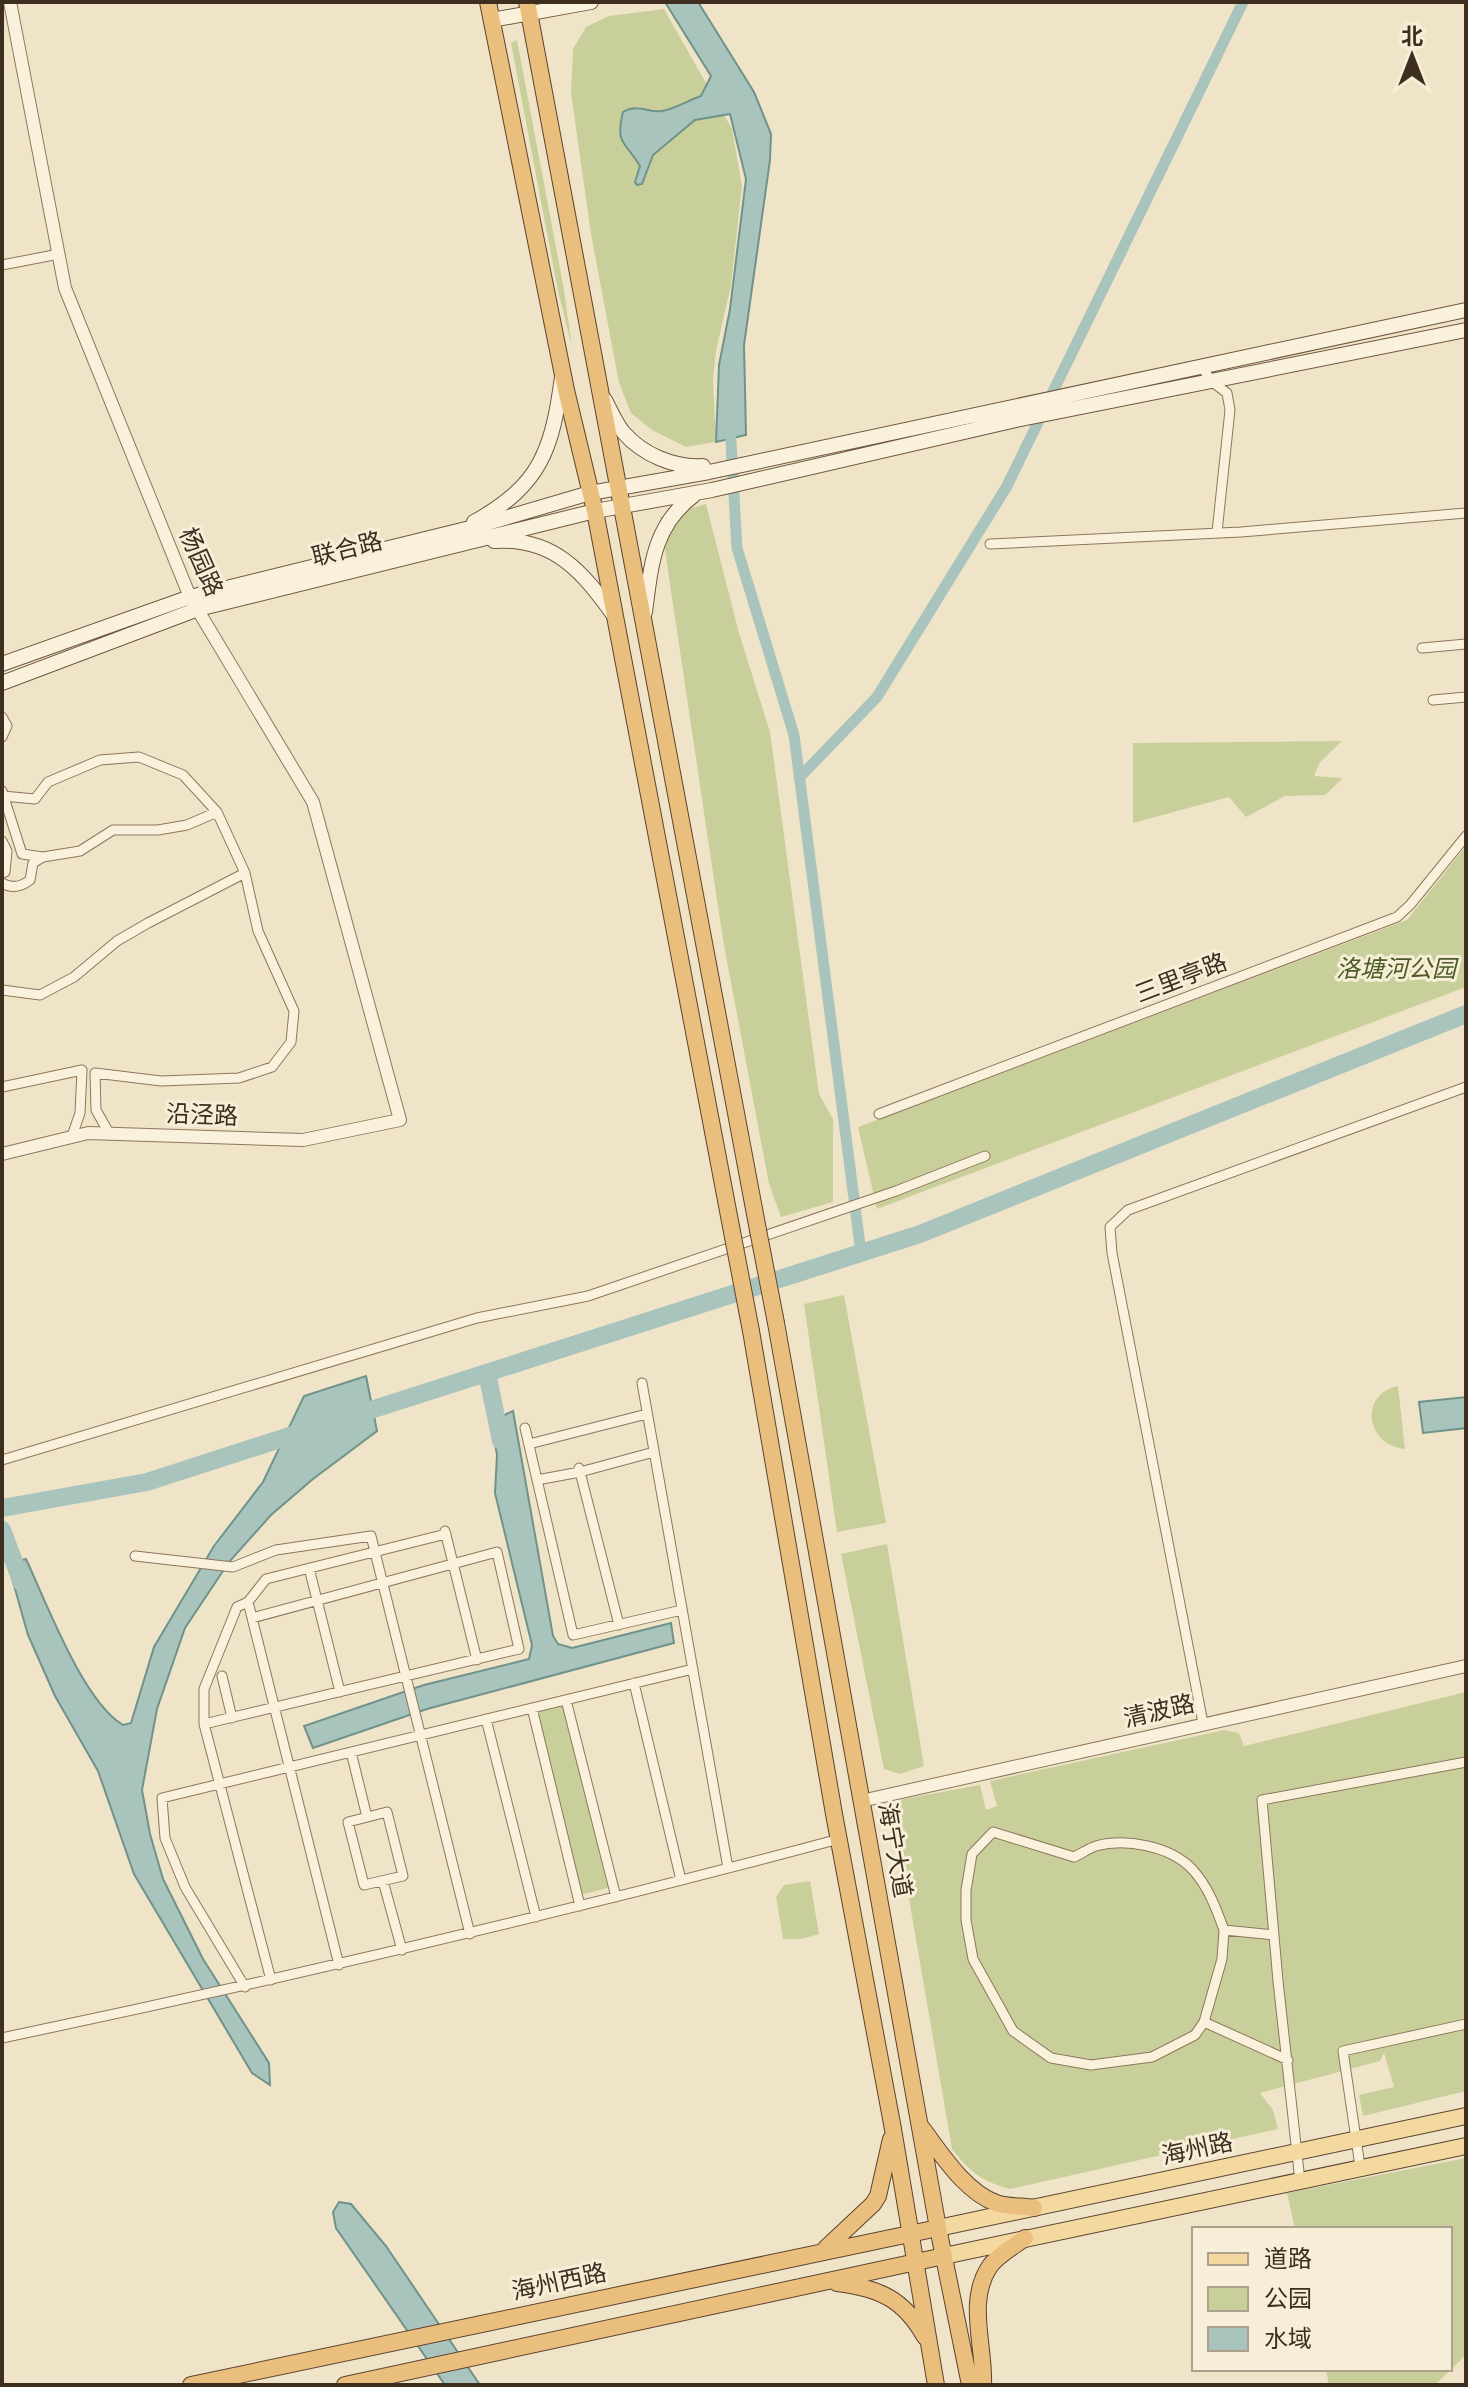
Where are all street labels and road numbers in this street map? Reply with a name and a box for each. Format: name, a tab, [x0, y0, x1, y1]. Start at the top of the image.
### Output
street label: 杨园路	[173, 521, 234, 601]
street label: 联合路	[307, 521, 386, 572]
street label: 三里亭路	[1129, 942, 1231, 1009]
street label: 沿泾路	[165, 1094, 239, 1131]
street label: 清波路	[1119, 1683, 1197, 1734]
street label: 海宁大道	[872, 1799, 923, 1900]
street label: 海州路	[1158, 2122, 1235, 2171]
street label: 海州西路	[508, 2252, 609, 2307]

